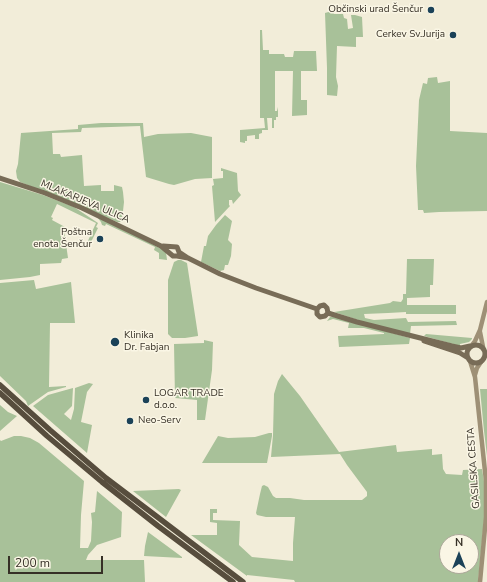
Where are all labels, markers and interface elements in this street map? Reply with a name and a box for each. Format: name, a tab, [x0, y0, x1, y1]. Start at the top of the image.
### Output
place label: Občinski urad Šenčur	[328, 4, 423, 16]
marker: Občinski urad Šenčur	[426, 5, 436, 15]
place label: Cerkev Sv.Jurija	[376, 29, 445, 41]
marker: Cerkev Sv.Jurija	[448, 30, 458, 40]
street label: MLAKARJEVA ULICA	[39, 178, 131, 226]
place label: Poštna enota Šenčur	[33, 227, 92, 250]
marker: Poštna enota Šenčur	[95, 234, 105, 244]
place label: Klinika Dr. Fabjan	[124, 330, 169, 354]
marker: Klinika Dr. Fabjan	[109, 336, 121, 348]
place label: LOGAR TRADE d.o.o.	[154, 388, 224, 412]
marker: LOGAR TRADE d.o.o.	[141, 395, 151, 405]
place label: Neo-Serv	[138, 415, 181, 427]
marker: Neo-Serv	[125, 416, 135, 426]
street label: GASILSKA CESTA	[465, 427, 483, 509]
north arrow	[439, 534, 479, 574]
text: N	[455, 535, 463, 550]
scale bar	[10, 548, 105, 574]
text: 200 m	[15, 555, 50, 571]

